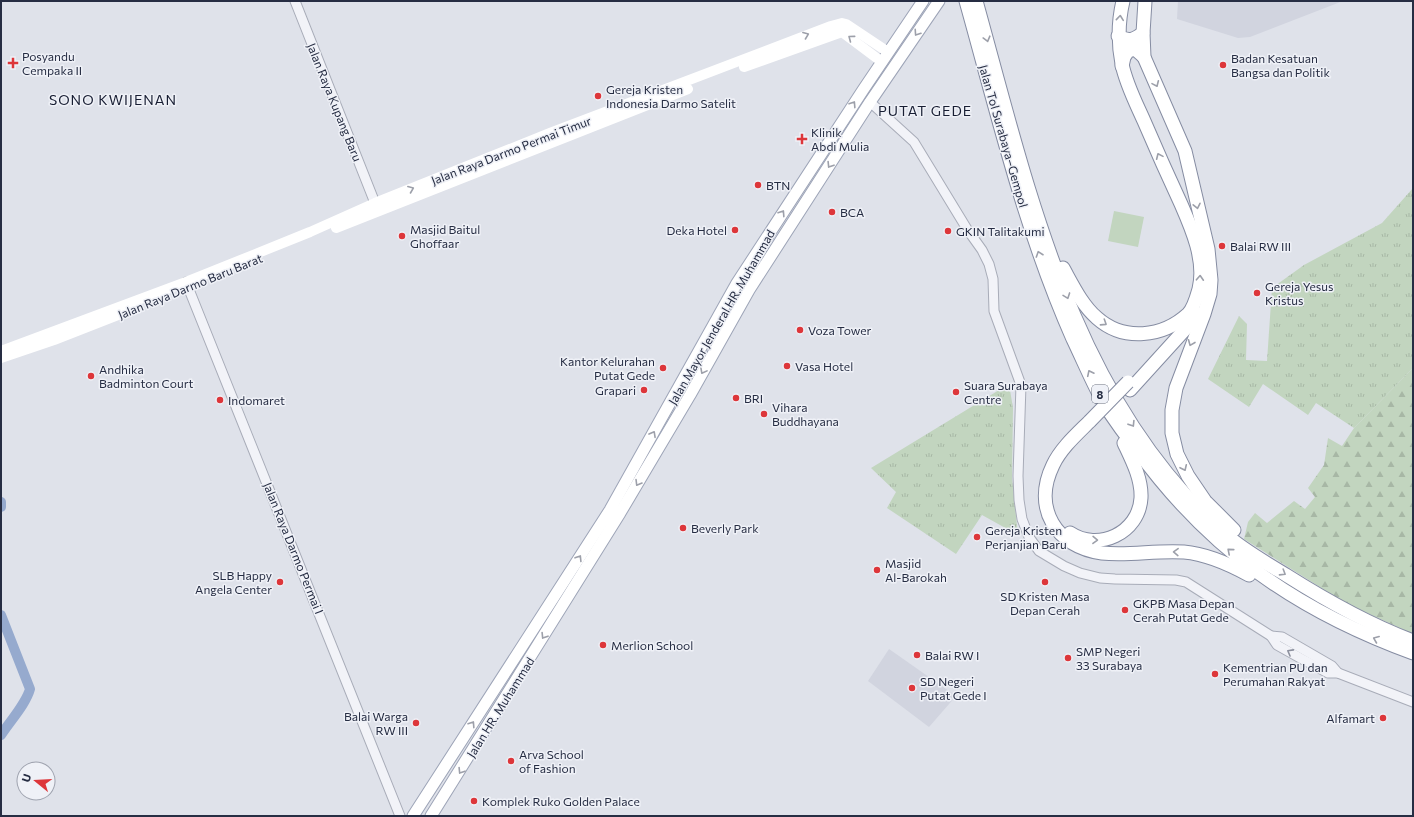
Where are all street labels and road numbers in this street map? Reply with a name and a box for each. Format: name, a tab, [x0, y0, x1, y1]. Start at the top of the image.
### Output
street label: Jalan Raya Kupang Baru	[304, 41, 365, 164]
street label: Jalan Tol Surabaya–Gempol	[976, 63, 1031, 209]
street label: Jalan Raya Darmo Permai Timur	[429, 113, 594, 188]
street label: Jalan Mayor Jenderal HR. Muhammad	[665, 227, 778, 408]
street label: Jalan Raya Darmo Baru Barat	[116, 251, 265, 322]
road number: 8	[1092, 385, 1108, 403]
street label: Jalan Raya Darmo Permai I	[260, 480, 327, 616]
street label: Jalan HR. Muhammad	[463, 654, 538, 760]

